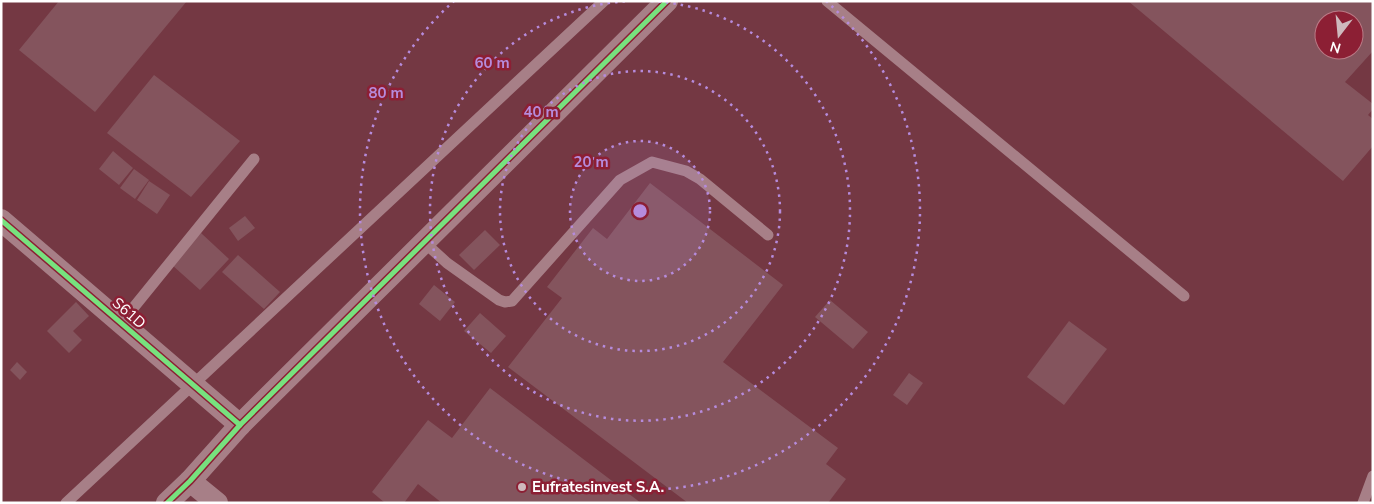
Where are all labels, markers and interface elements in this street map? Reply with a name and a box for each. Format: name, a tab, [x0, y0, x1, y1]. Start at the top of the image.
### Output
north arrow	[1314, 10, 1364, 60]
text: N	[1328, 36, 1343, 58]
text: 60 m	[474, 53, 510, 73]
text: 80 m	[368, 83, 404, 103]
text: 40 m	[523, 102, 559, 122]
text: 20 m	[573, 152, 609, 172]
centre of rings	[631, 202, 649, 220]
street label: S61D	[108, 293, 150, 333]
place label: Eufratesinvest S.A.	[532, 477, 664, 497]
marker: Eufratesinvest S.A.	[516, 481, 528, 493]

